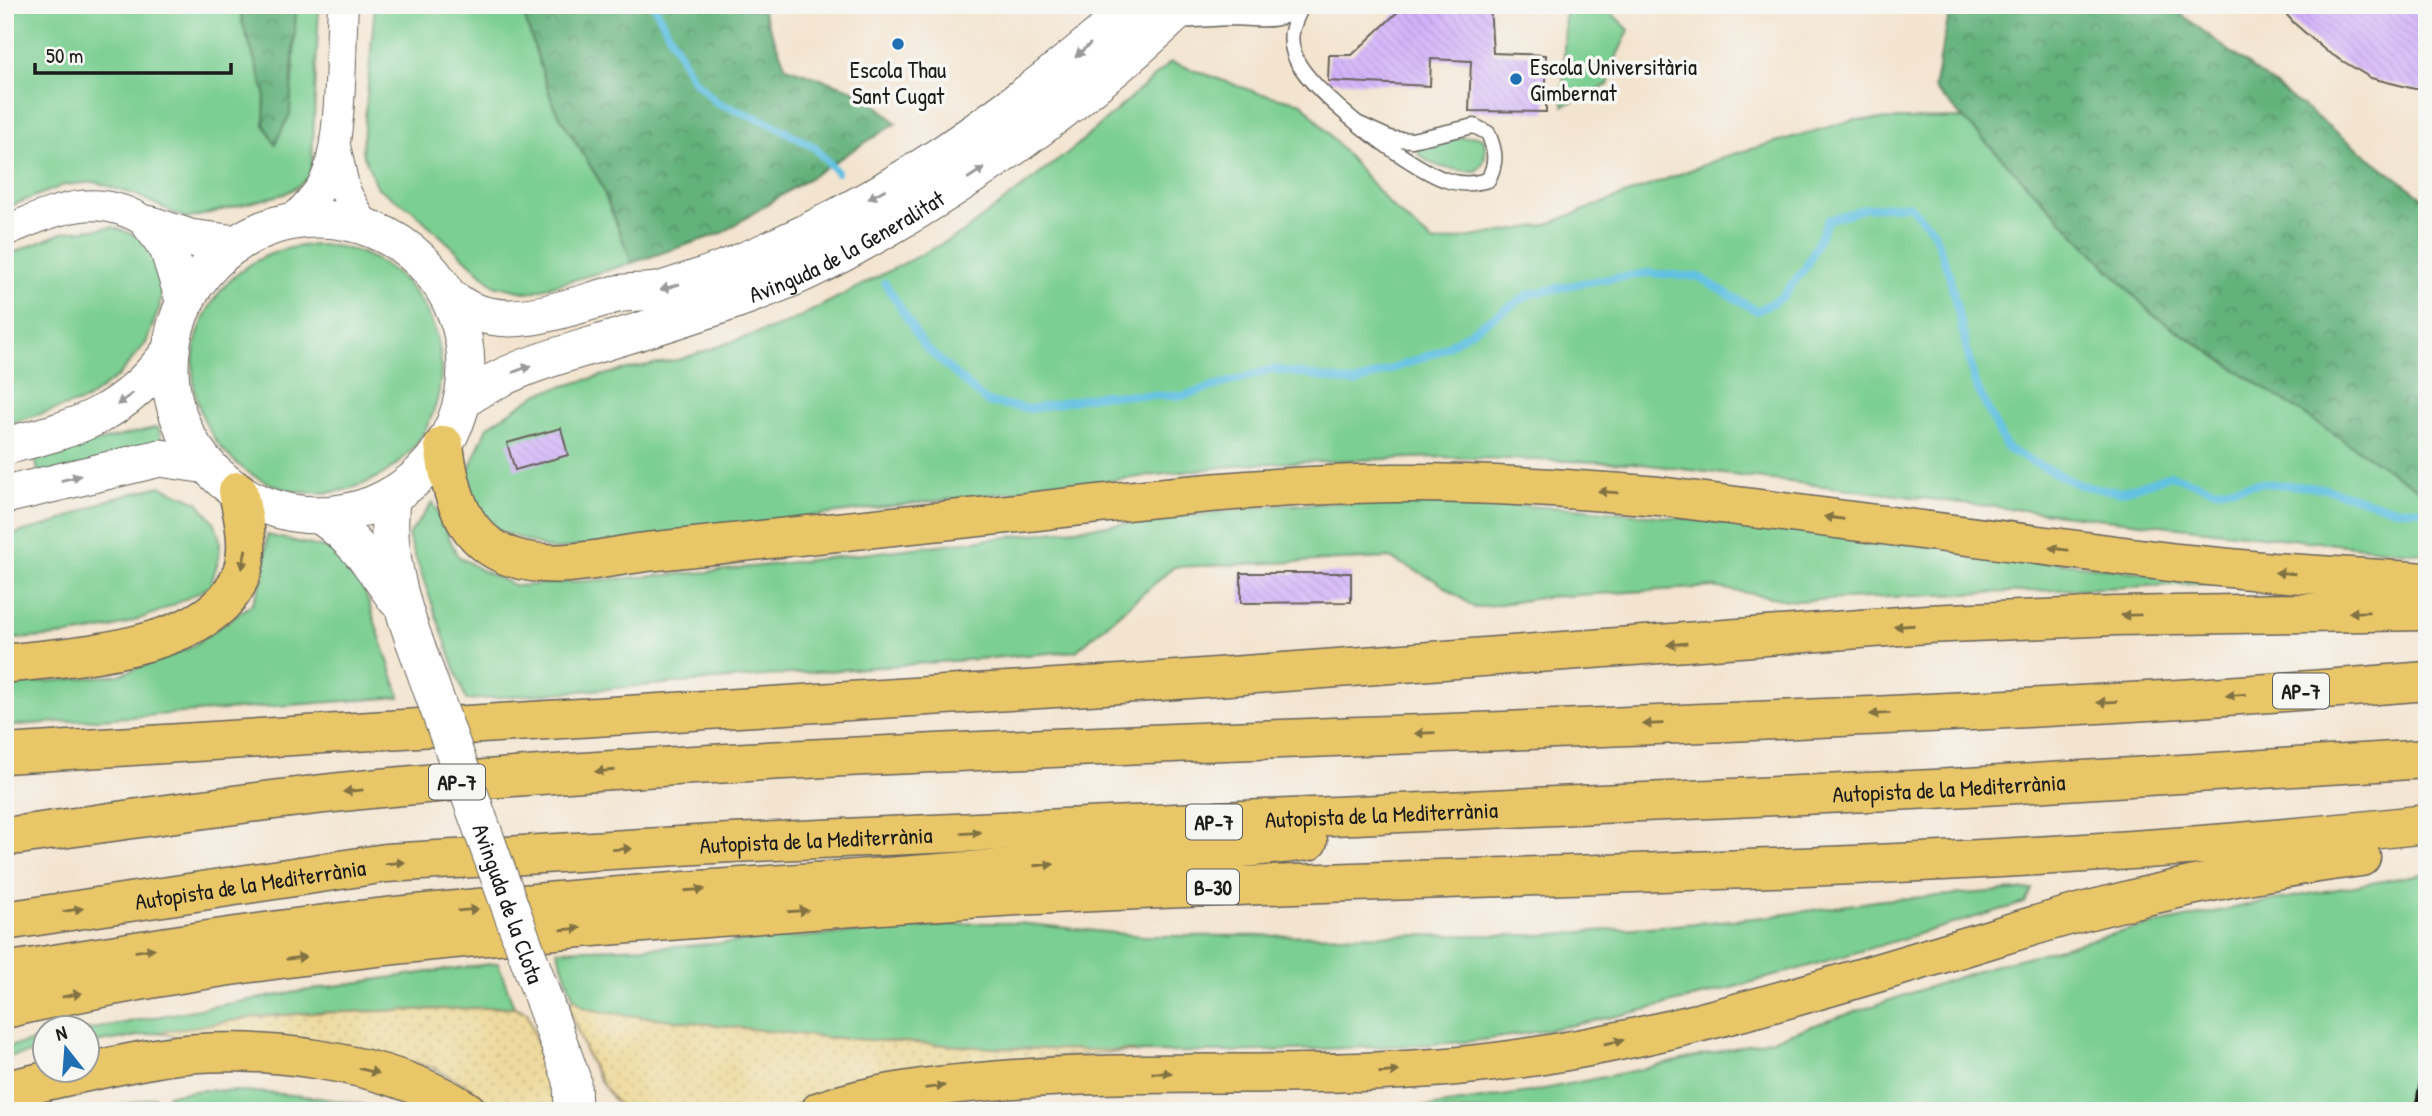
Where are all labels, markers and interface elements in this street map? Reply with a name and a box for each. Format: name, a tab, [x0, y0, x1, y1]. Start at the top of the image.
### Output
scale bar	[35, 32, 231, 76]
marker: Escola Thau Sant Cugat	[890, 36, 906, 52]
text: 50 m	[46, 41, 83, 70]
one-way arrow	[1074, 42, 1092, 58]
place label: Escola Universitària Gimbernat	[1530, 51, 1697, 108]
place label: Escola Thau Sant Cugat	[850, 54, 946, 111]
marker: Escola Universitària Gimbernat	[1508, 71, 1524, 87]
one-way arrow	[967, 167, 986, 180]
street label: Avinguda de la Generalitat	[744, 182, 951, 309]
one-way arrow	[868, 188, 887, 201]
one-way arrow	[659, 282, 680, 293]
one-way arrow	[512, 363, 533, 374]
one-way arrow	[116, 392, 134, 406]
one-way arrow	[61, 472, 83, 483]
one-way arrow	[1597, 486, 1619, 497]
one-way arrow	[1823, 512, 1845, 523]
one-way arrow	[2048, 543, 2070, 554]
one-way arrow	[238, 548, 249, 570]
one-way arrow	[2274, 567, 2296, 578]
one-way arrow	[2347, 607, 2369, 618]
one-way arrow	[2120, 609, 2142, 621]
one-way arrow	[1893, 621, 1915, 632]
one-way arrow	[1666, 639, 1688, 650]
road number: AP-7	[2273, 674, 2329, 708]
one-way arrow	[2225, 689, 2247, 700]
one-way arrow	[2096, 697, 2118, 708]
one-way arrow	[1869, 708, 1891, 719]
one-way arrow	[1641, 718, 1663, 729]
one-way arrow	[1414, 727, 1436, 738]
road number: AP-7	[429, 764, 485, 800]
one-way arrow	[593, 766, 615, 777]
street label: Autopista de la Mediterrània	[1832, 766, 2066, 809]
one-way arrow	[342, 786, 364, 797]
street label: Autopista de la Mediterrània	[1264, 793, 1498, 835]
road number: AP-7	[1186, 804, 1242, 840]
street label: Autopista de la Mediterrània	[699, 818, 933, 860]
street label: Avinguda de la Clota	[466, 819, 552, 988]
one-way arrow	[961, 827, 983, 838]
one-way arrow	[611, 843, 633, 854]
street label: Autopista de la Mediterrània	[133, 851, 368, 917]
one-way arrow	[384, 857, 406, 868]
one-way arrow	[1033, 859, 1055, 870]
road number: B-30	[1187, 870, 1239, 904]
one-way arrow	[684, 884, 706, 895]
one-way arrow	[62, 904, 84, 915]
one-way arrow	[457, 904, 479, 915]
one-way arrow	[787, 905, 809, 916]
one-way arrow	[560, 923, 582, 934]
one-way arrow	[134, 944, 156, 955]
one-way arrow	[286, 952, 308, 963]
one-way arrow	[61, 989, 83, 1000]
north arrow	[32, 1014, 102, 1084]
text: N	[52, 1019, 70, 1047]
one-way arrow	[1603, 1037, 1625, 1048]
one-way arrow	[359, 1066, 381, 1077]
one-way arrow	[1378, 1066, 1400, 1077]
one-way arrow	[1151, 1067, 1173, 1079]
one-way arrow	[924, 1081, 946, 1092]

